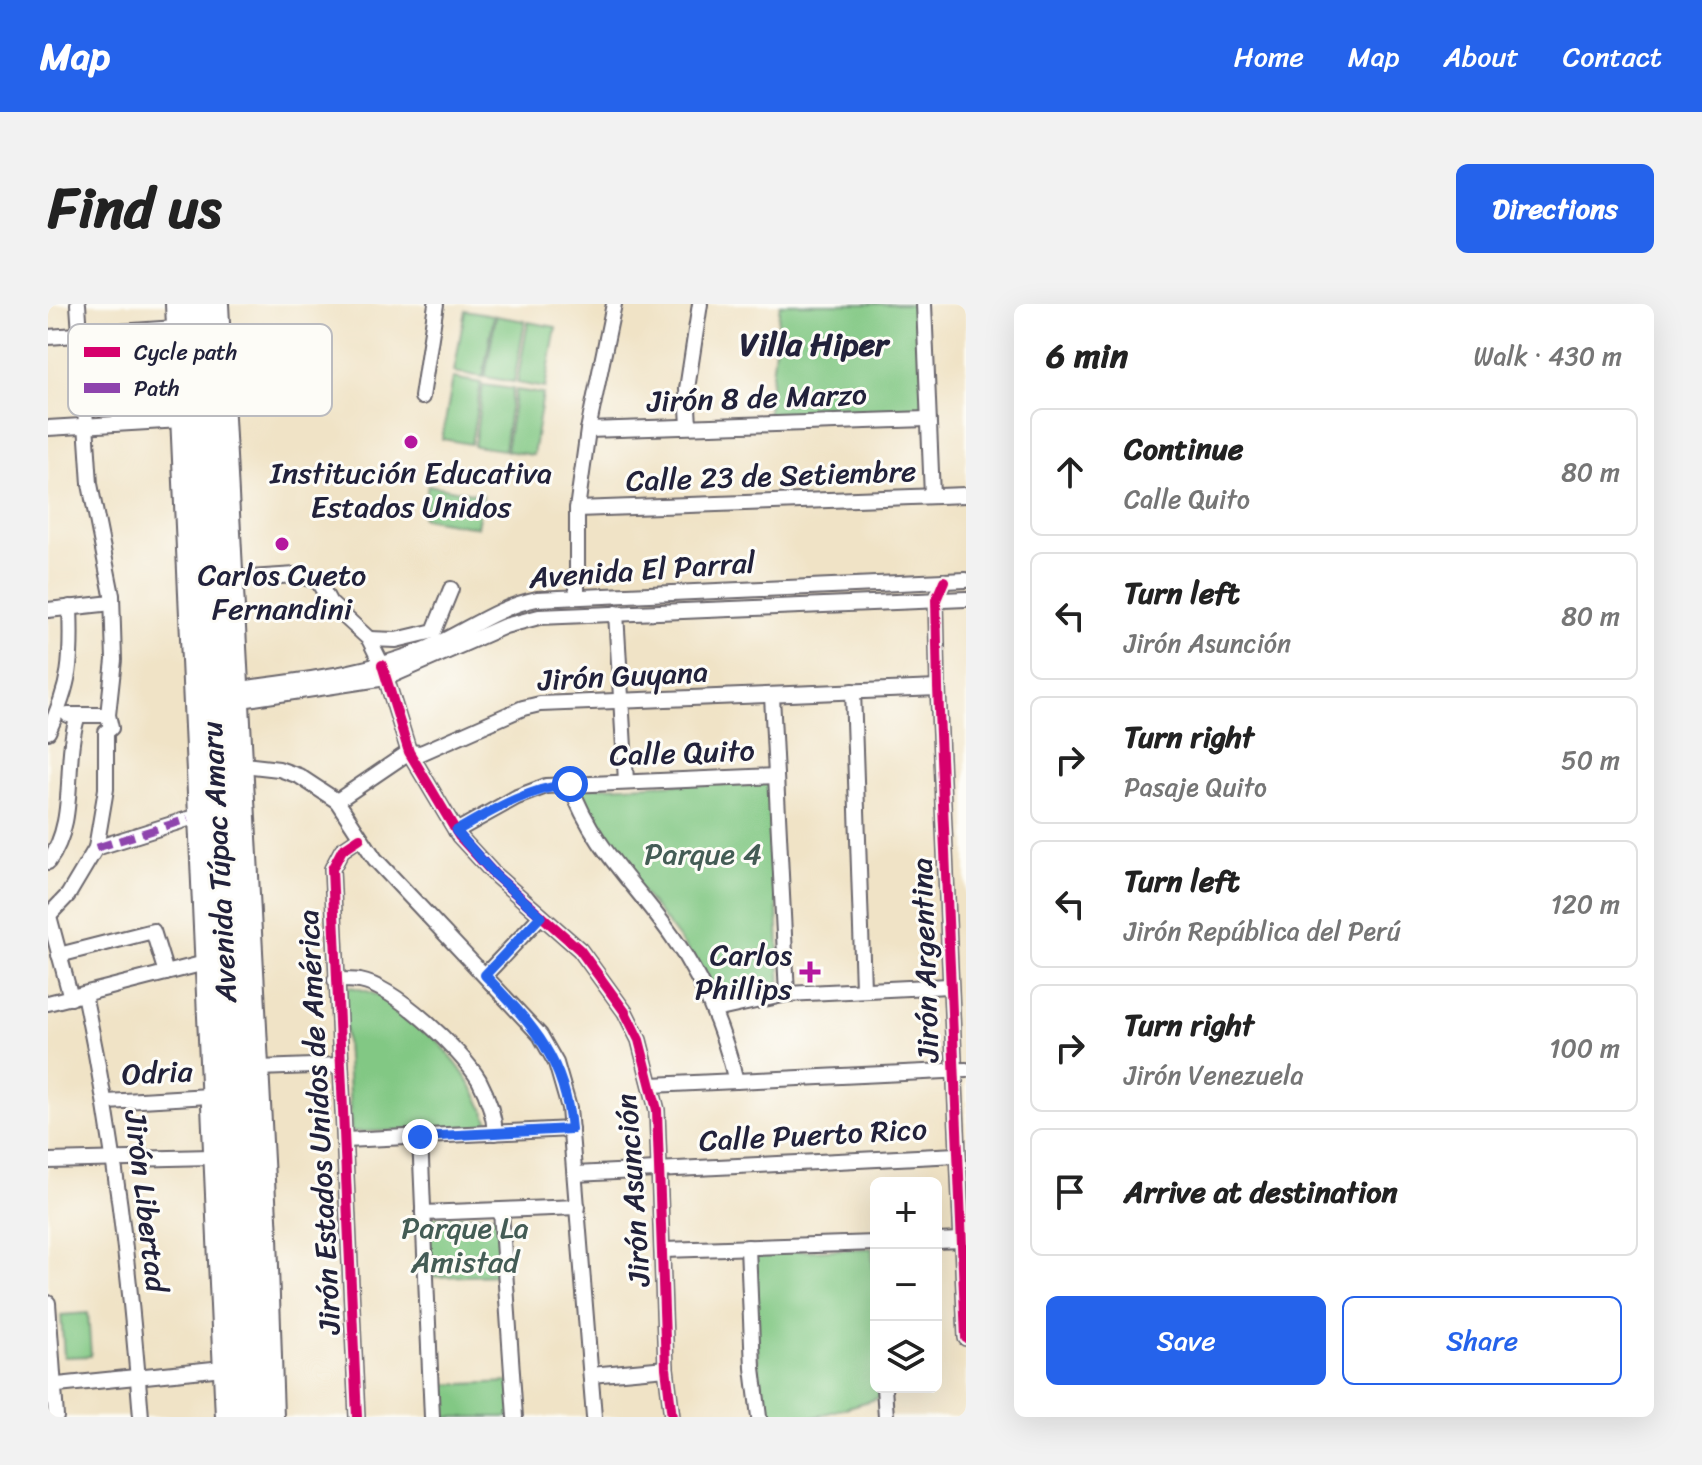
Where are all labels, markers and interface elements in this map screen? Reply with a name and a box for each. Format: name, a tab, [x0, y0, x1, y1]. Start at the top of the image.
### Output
text: Map	[40, 23, 110, 90]
text: Home	[1234, 32, 1304, 81]
text: Map	[1348, 32, 1399, 81]
text: About	[1443, 32, 1519, 81]
text: Contact	[1563, 32, 1662, 81]
text: Find us	[48, 159, 221, 258]
button: Directions	[1456, 164, 1654, 253]
district label: Villa Hiper	[740, 316, 891, 373]
legend	[68, 324, 332, 416]
text: 6 min	[1046, 326, 1128, 386]
text: Cycle path	[134, 333, 237, 372]
text: Walk · 430 m	[1474, 333, 1622, 379]
street label: Jirón 8 de Marzo	[645, 367, 868, 429]
text: Path	[134, 369, 180, 408]
text: Continue	[1124, 422, 1243, 476]
marker: Institución Educativa Estados Unidos	[402, 433, 420, 451]
street label: Calle 23 de Setiembre	[625, 444, 917, 508]
place label: Institución Educativa Estados Unidos	[269, 446, 552, 534]
text: 80 m	[1561, 449, 1620, 495]
icon: ahead	[1048, 450, 1092, 494]
text: Calle Quito	[1124, 476, 1250, 522]
marker: Carlos Cueto Fernandini	[273, 535, 291, 553]
street label: Avenida El Parral	[526, 535, 758, 605]
place label: Carlos Cueto Fernandini	[198, 548, 366, 636]
text: Turn left	[1124, 566, 1240, 620]
text: 80 m	[1561, 593, 1620, 639]
icon: left	[1048, 594, 1092, 638]
text: Jirón Asunción	[1124, 620, 1291, 666]
street label: Jirón Guyana	[536, 645, 709, 707]
text: Turn right	[1124, 710, 1254, 764]
street label: Avenida Túpac Amaru	[185, 720, 253, 1005]
street label: Calle Quito	[608, 723, 756, 783]
text: 50 m	[1561, 737, 1620, 783]
icon: right	[1048, 738, 1092, 782]
text: Pasaje Quito	[1124, 764, 1267, 810]
route start	[552, 766, 588, 802]
park label: Parque 4	[644, 827, 762, 881]
text: Turn left	[1124, 854, 1240, 908]
street label: Jirón Argentina	[894, 857, 956, 1064]
text: 120 m	[1551, 881, 1620, 927]
icon: left	[1048, 882, 1092, 926]
street label: Jirón Estados Unidos de América	[281, 908, 357, 1337]
text: Jirón República del Perú	[1124, 908, 1401, 954]
place label: Carlos Phillips	[695, 928, 793, 1016]
marker: Carlos Phillips	[799, 961, 821, 983]
text: Turn right	[1124, 998, 1254, 1052]
text: 100 m	[1549, 1025, 1620, 1071]
icon: right	[1048, 1026, 1092, 1070]
street label: Odria	[120, 1044, 195, 1102]
text: Jirón Venezuela	[1124, 1052, 1304, 1098]
street label: Jirón Asunción	[599, 1092, 667, 1289]
street label: Calle Puerto Rico	[698, 1102, 928, 1168]
street label: Jirón Libertad	[108, 1106, 184, 1297]
route end	[402, 1119, 438, 1155]
text: Arrive at destination	[1124, 1165, 1398, 1219]
icon: arrive	[1048, 1170, 1092, 1214]
map controls	[870, 1177, 942, 1393]
button: +	[870, 1177, 942, 1249]
park label: Parque La Amistad	[401, 1201, 529, 1289]
button: −	[870, 1249, 942, 1321]
button: Save	[1046, 1296, 1326, 1385]
button: Share	[1342, 1296, 1622, 1385]
button: layers	[870, 1321, 942, 1393]

